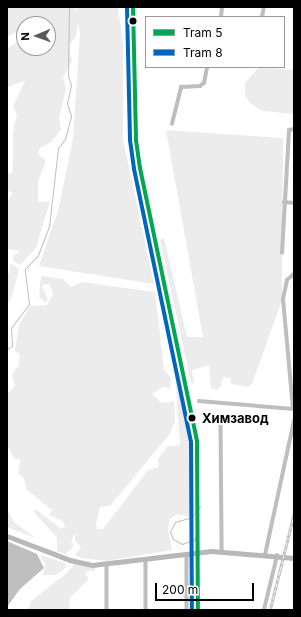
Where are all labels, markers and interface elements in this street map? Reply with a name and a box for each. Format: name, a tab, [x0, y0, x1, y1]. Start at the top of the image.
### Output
unlabelled marker	[126, 14, 140, 28]
north arrow	[16, 16, 56, 56]
legend	[145, 16, 285, 68]
text: Tram 5	[183, 25, 223, 40]
text: N	[18, 32, 32, 41]
text: Tram 8	[183, 45, 223, 60]
place label: Химзавод	[202, 410, 269, 426]
marker: Химзавод	[185, 411, 199, 425]
scale bar	[157, 575, 256, 601]
text: 200 m	[162, 582, 198, 597]

